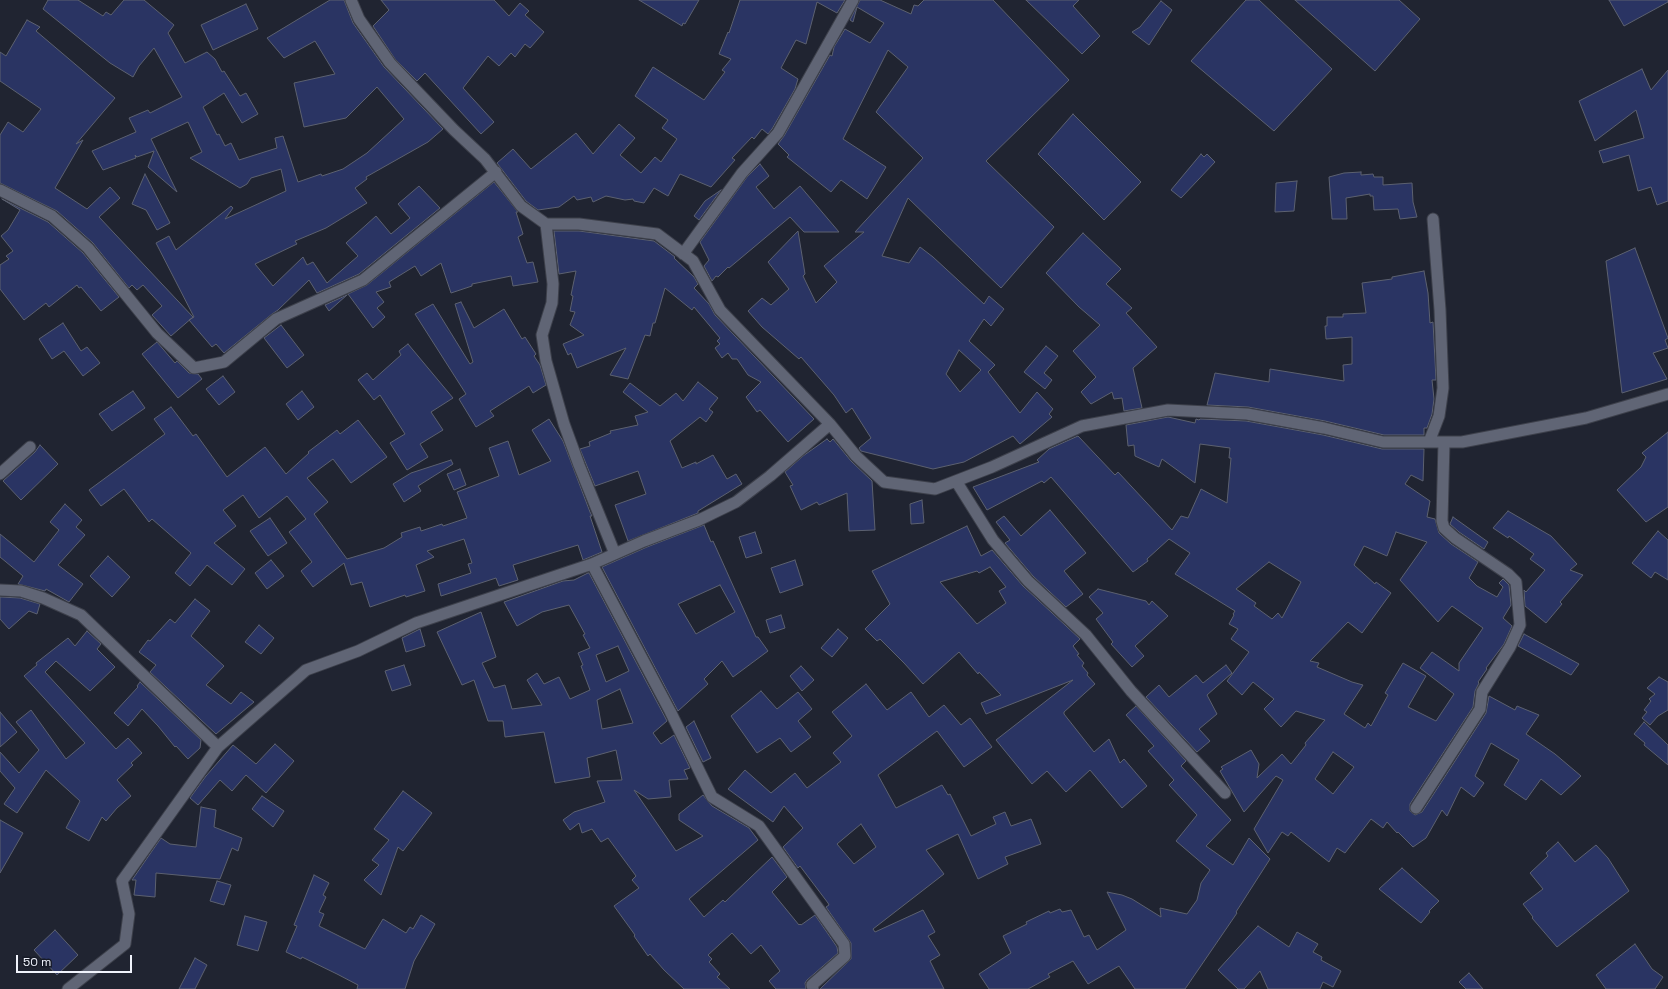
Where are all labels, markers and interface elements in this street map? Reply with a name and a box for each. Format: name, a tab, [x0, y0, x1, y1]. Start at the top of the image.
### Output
scale bar	[18, 947, 134, 973]
text: 50 m	[23, 954, 51, 970]

